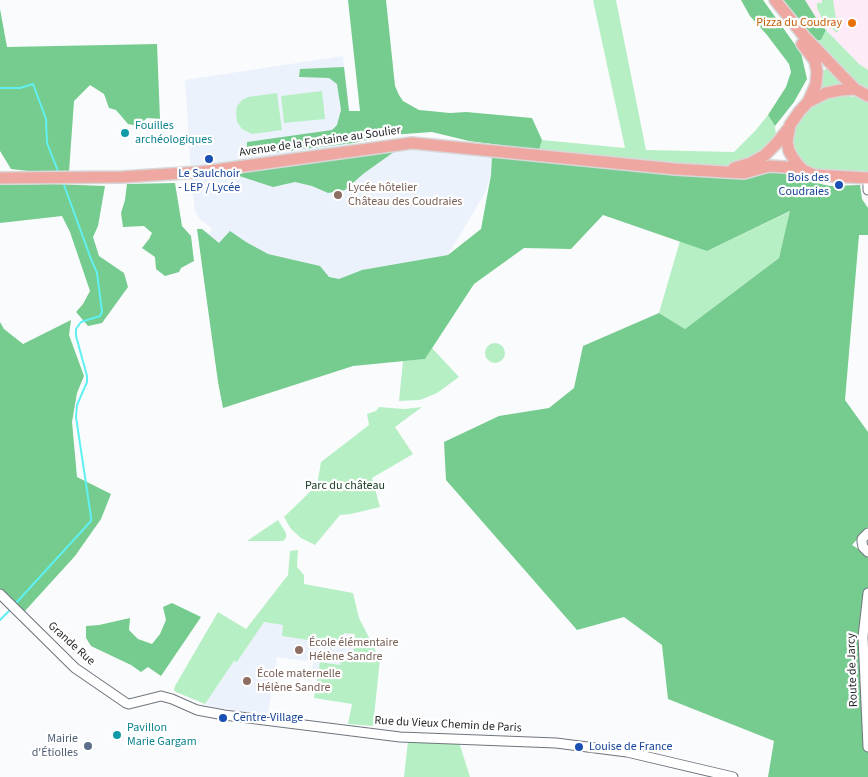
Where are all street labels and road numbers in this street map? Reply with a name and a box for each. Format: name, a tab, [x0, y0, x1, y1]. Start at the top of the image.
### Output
street label: Avenue de la Fontaine au Soulier	[238, 124, 402, 160]
street label: Grande Rue	[45, 619, 97, 669]
street label: Route de Jarcy	[845, 633, 861, 707]
street label: Rue du Vieux Chemin de Paris	[374, 714, 522, 736]

